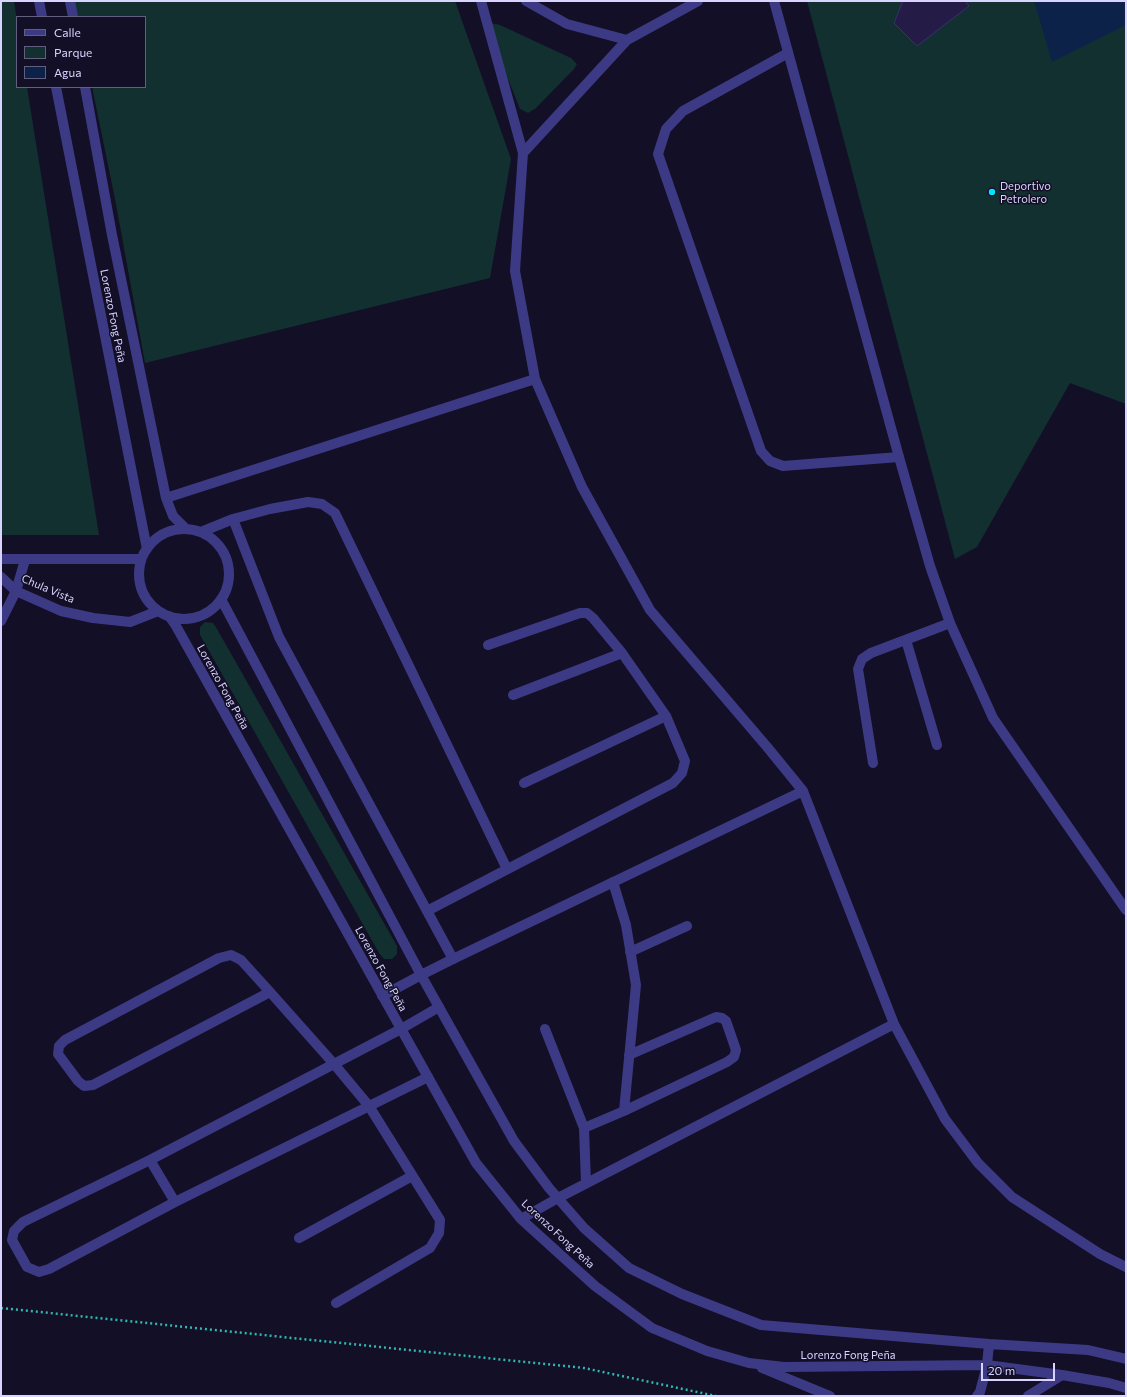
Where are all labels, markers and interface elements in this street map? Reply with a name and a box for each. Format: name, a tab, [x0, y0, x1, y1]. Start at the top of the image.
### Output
legend	[16, 16, 146, 88]
text: Calle	[54, 25, 81, 39]
text: Parque	[54, 45, 92, 59]
text: Agua	[54, 65, 82, 79]
place label: Deportivo Petrolero	[1000, 179, 1051, 205]
marker: Deportivo Petrolero	[987, 187, 997, 197]
street label: Lorenzo Fong Peña	[97, 268, 129, 364]
street label: Chula Vista	[20, 572, 76, 606]
street label: Lorenzo Fong Peña	[194, 642, 252, 732]
street label: Lorenzo Fong Peña	[352, 924, 410, 1014]
street label: Lorenzo Fong Peña	[519, 1197, 597, 1271]
street label: Lorenzo Fong Peña	[801, 1348, 895, 1362]
scale bar	[983, 1355, 1057, 1381]
text: 20 m	[988, 1363, 1015, 1377]

